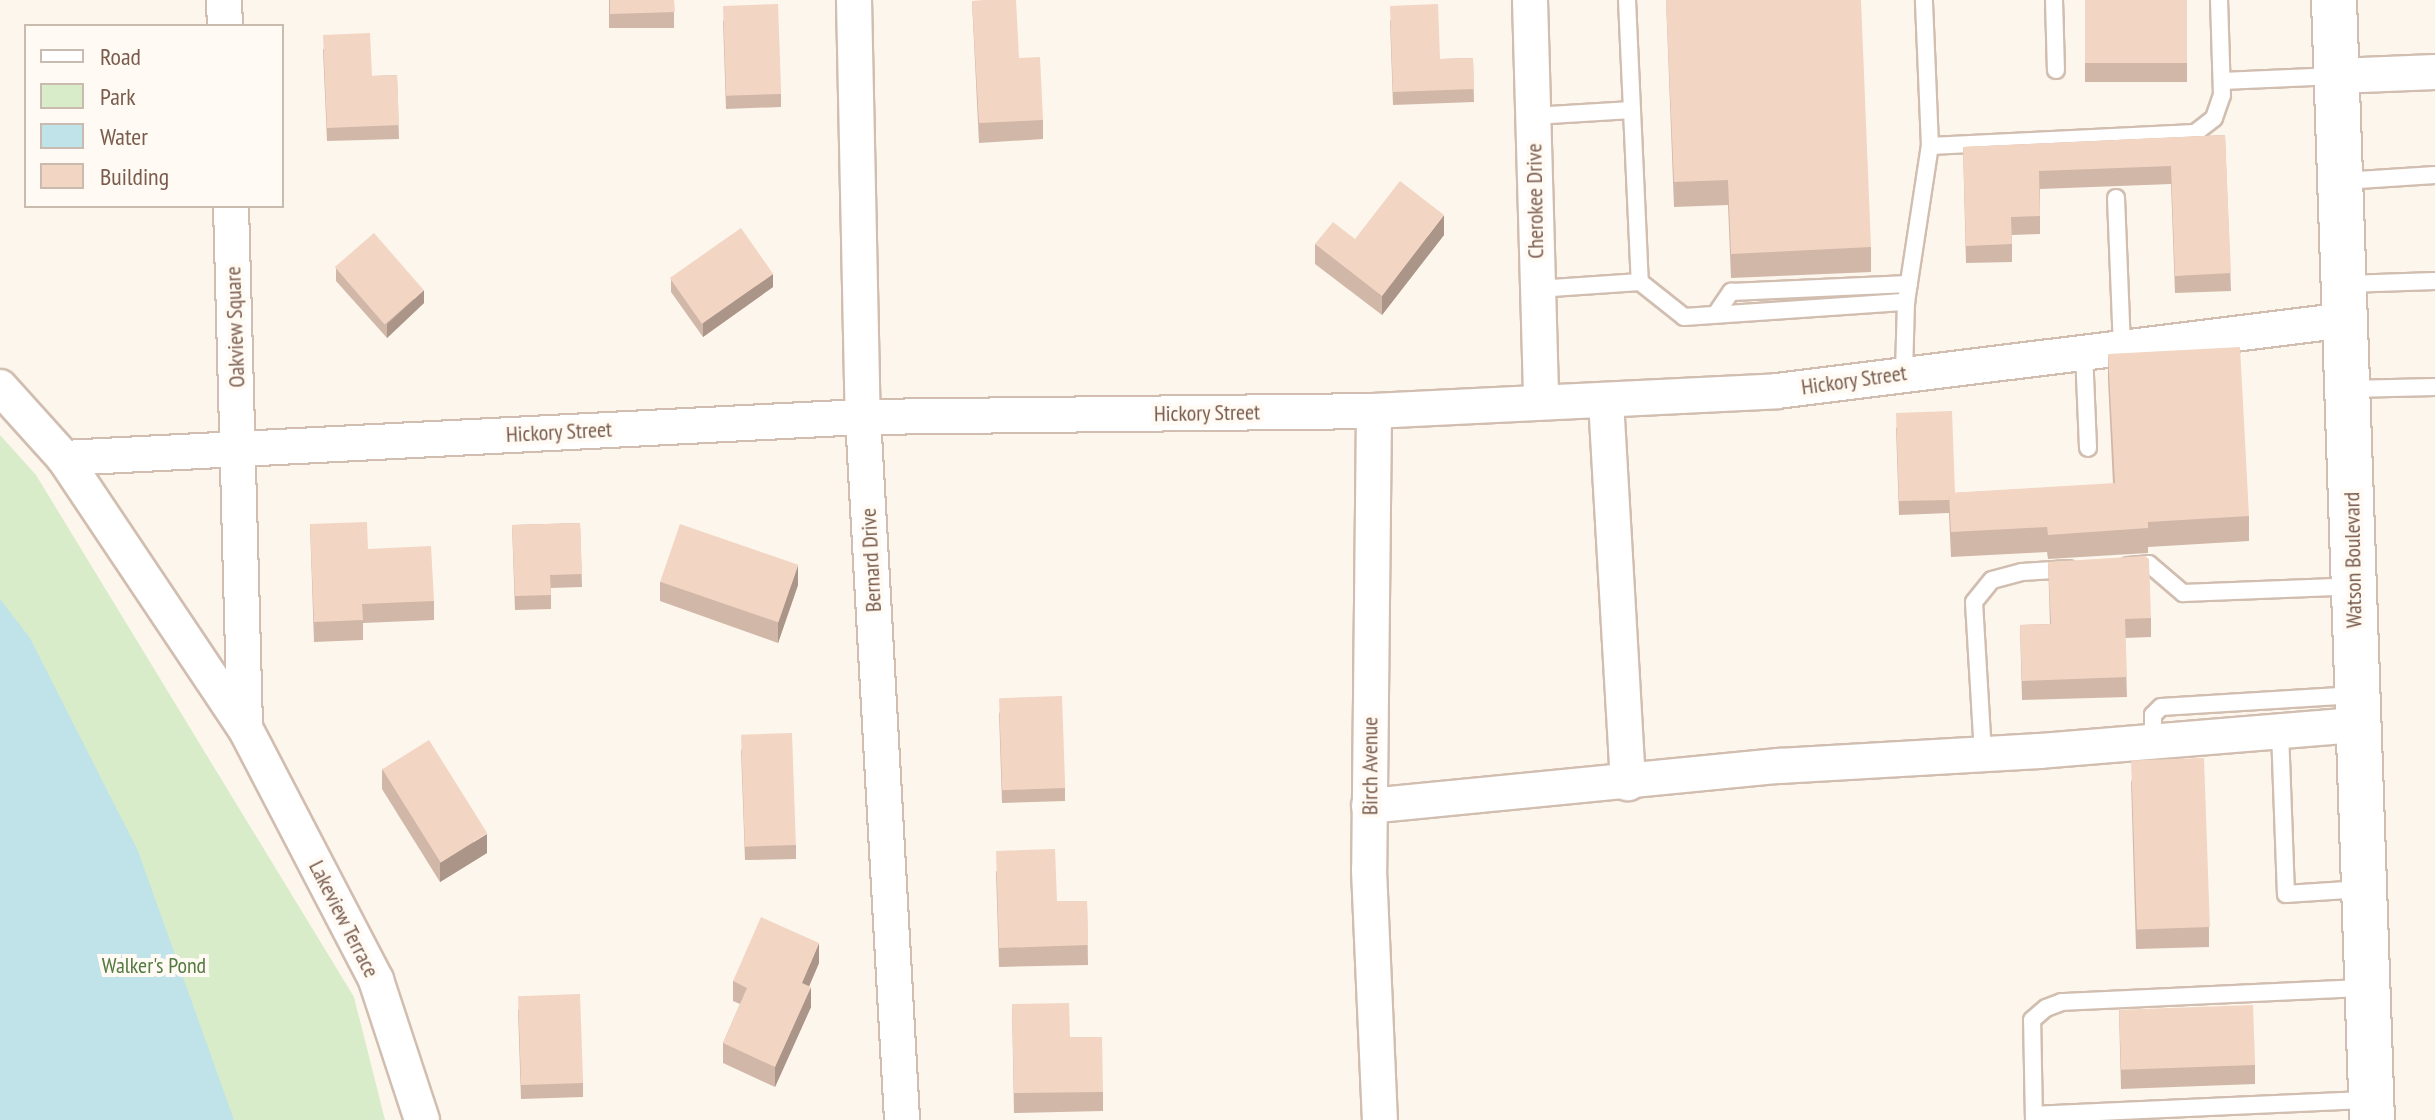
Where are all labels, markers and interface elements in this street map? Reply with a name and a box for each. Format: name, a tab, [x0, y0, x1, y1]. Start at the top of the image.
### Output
legend	[24, 24, 284, 208]
text: Road	[100, 41, 141, 72]
text: Park	[100, 81, 136, 112]
text: Water	[100, 121, 148, 152]
street label: Cherokee Drive	[1521, 143, 1549, 259]
text: Building	[100, 161, 169, 192]
street label: Oakview Square	[220, 266, 250, 388]
street label: Hickory Street	[1799, 360, 1909, 400]
street label: Hickory Street	[1153, 399, 1261, 427]
street label: Hickory Street	[505, 416, 613, 448]
street label: Watson Boulevard	[2339, 492, 2367, 628]
street label: Bernard Drive	[855, 507, 887, 613]
street label: Birch Avenue	[1357, 717, 1383, 815]
street label: Lakeview Terrace	[303, 856, 385, 982]
park label: Walker's Pond	[102, 953, 206, 979]

